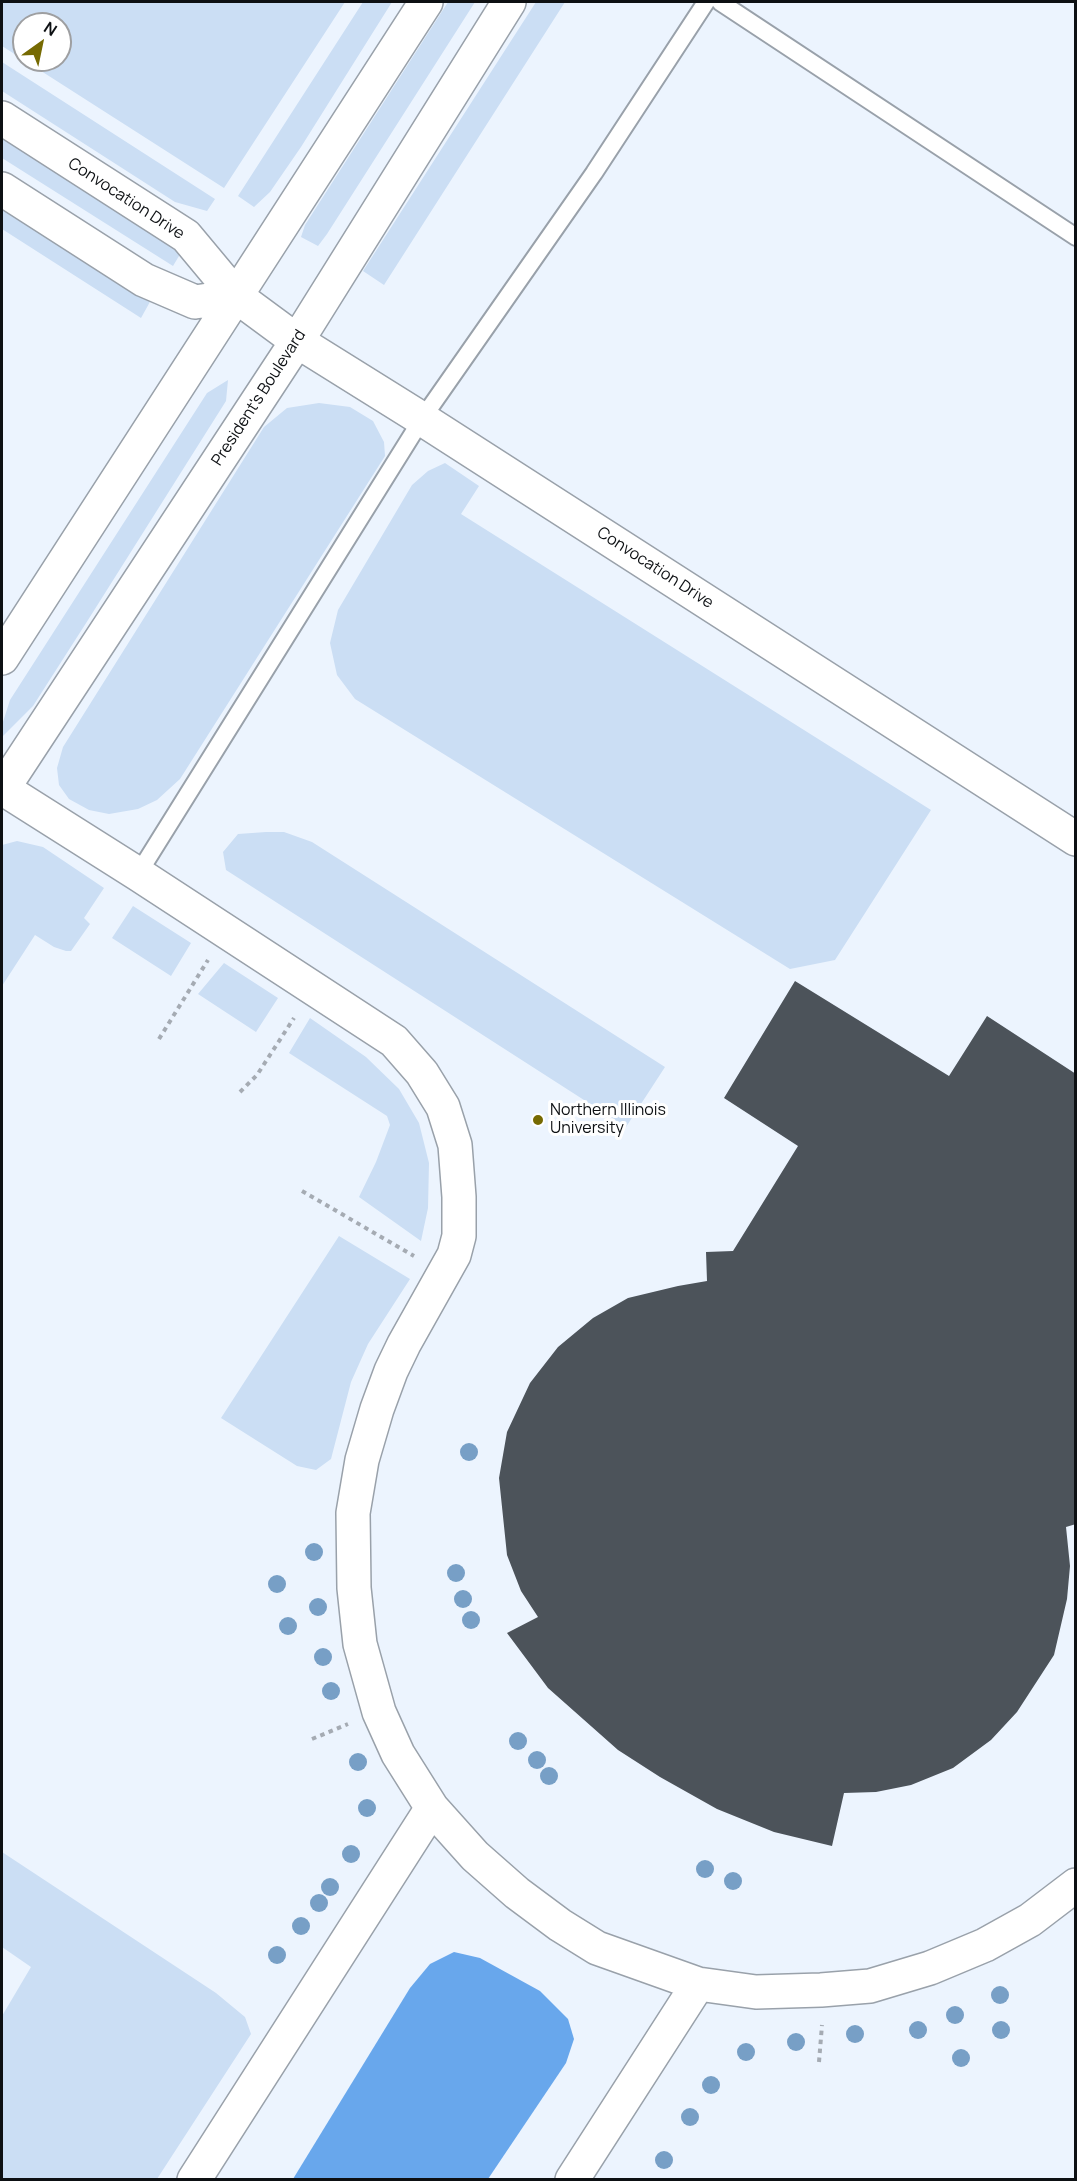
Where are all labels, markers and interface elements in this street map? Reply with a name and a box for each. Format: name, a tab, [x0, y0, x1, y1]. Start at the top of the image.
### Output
north arrow	[12, 12, 72, 72]
text: N	[40, 16, 62, 41]
street label: Convocation Drive	[64, 154, 188, 244]
street label: President's Boulevard	[208, 326, 310, 470]
street label: Convocation Drive	[593, 523, 717, 613]
place label: Northern Illinois University	[550, 1101, 666, 1139]
marker: Northern Illinois University	[531, 1113, 545, 1127]

